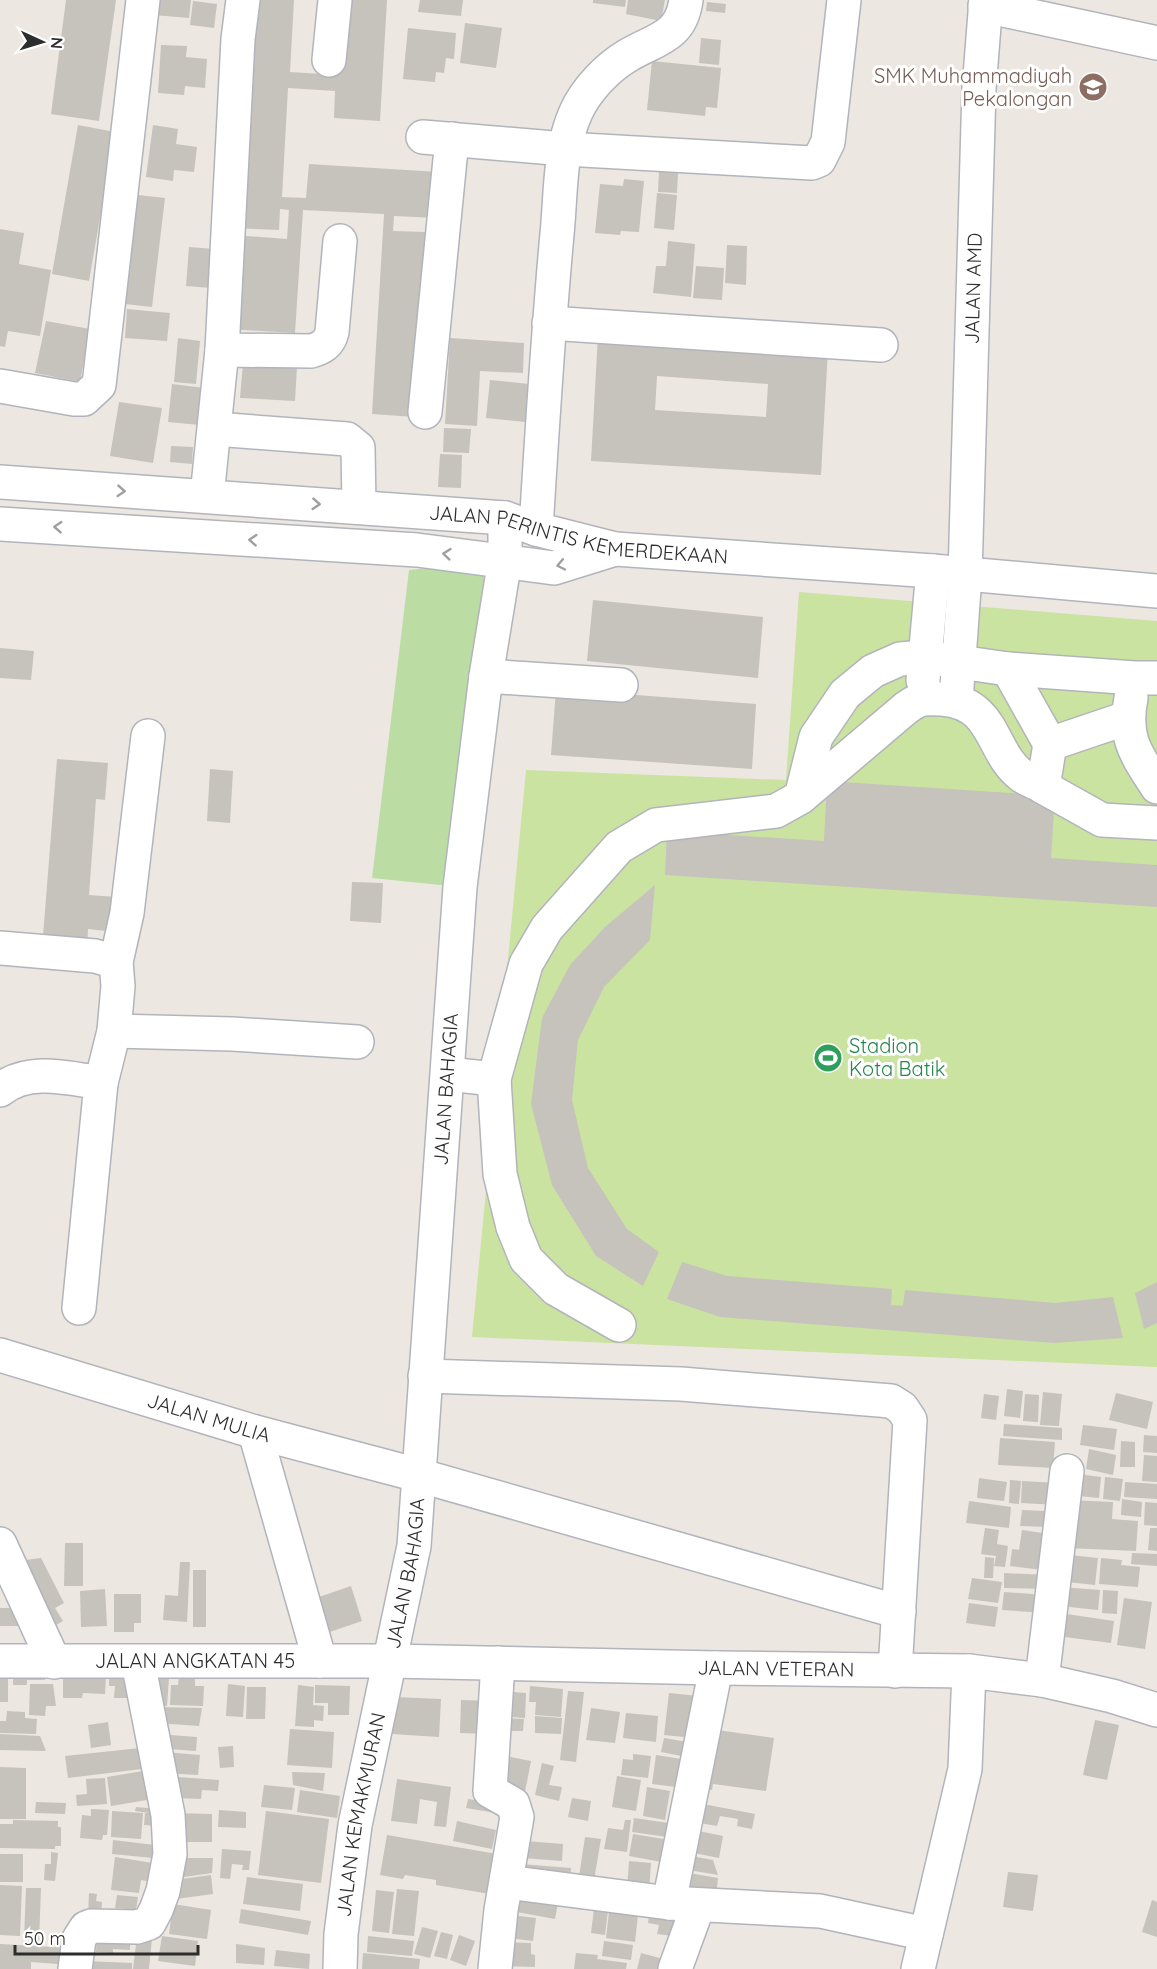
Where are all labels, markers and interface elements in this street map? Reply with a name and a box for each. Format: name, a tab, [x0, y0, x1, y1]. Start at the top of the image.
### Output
north arrow	[12, 12, 72, 72]
text: N	[47, 36, 67, 50]
place label: SMK Muhammadiyah Pekalongan	[874, 63, 1072, 111]
school or university icon: SMK Muhammadiyah Pekalongan	[1077, 71, 1109, 103]
street label: JALAN AMD	[959, 232, 987, 345]
one-way arrow	[117, 484, 126, 497]
one-way arrow	[311, 498, 320, 511]
street label: JALAN PERINTIS KEMERDEKAAN	[428, 500, 729, 569]
one-way arrow	[54, 521, 63, 534]
one-way arrow	[248, 533, 257, 546]
one-way arrow	[443, 548, 452, 560]
one-way arrow	[556, 558, 566, 571]
street label: JALAN BAHAGIA	[428, 1012, 463, 1166]
place label: Stadion Kota Batik	[849, 1033, 945, 1081]
sports icon: Stadion Kota Batik	[812, 1042, 844, 1074]
street label: JALAN MULIA	[144, 1387, 273, 1447]
street label: JALAN BAHAGIA	[380, 1497, 429, 1651]
street label: JALAN ANGKATAN 45	[95, 1648, 295, 1673]
street label: JALAN VETERAN	[697, 1655, 854, 1682]
street label: JALAN KEMAKMURAN	[330, 1710, 390, 1918]
scale bar	[15, 1918, 198, 1956]
text: 50 m	[24, 1927, 66, 1950]

